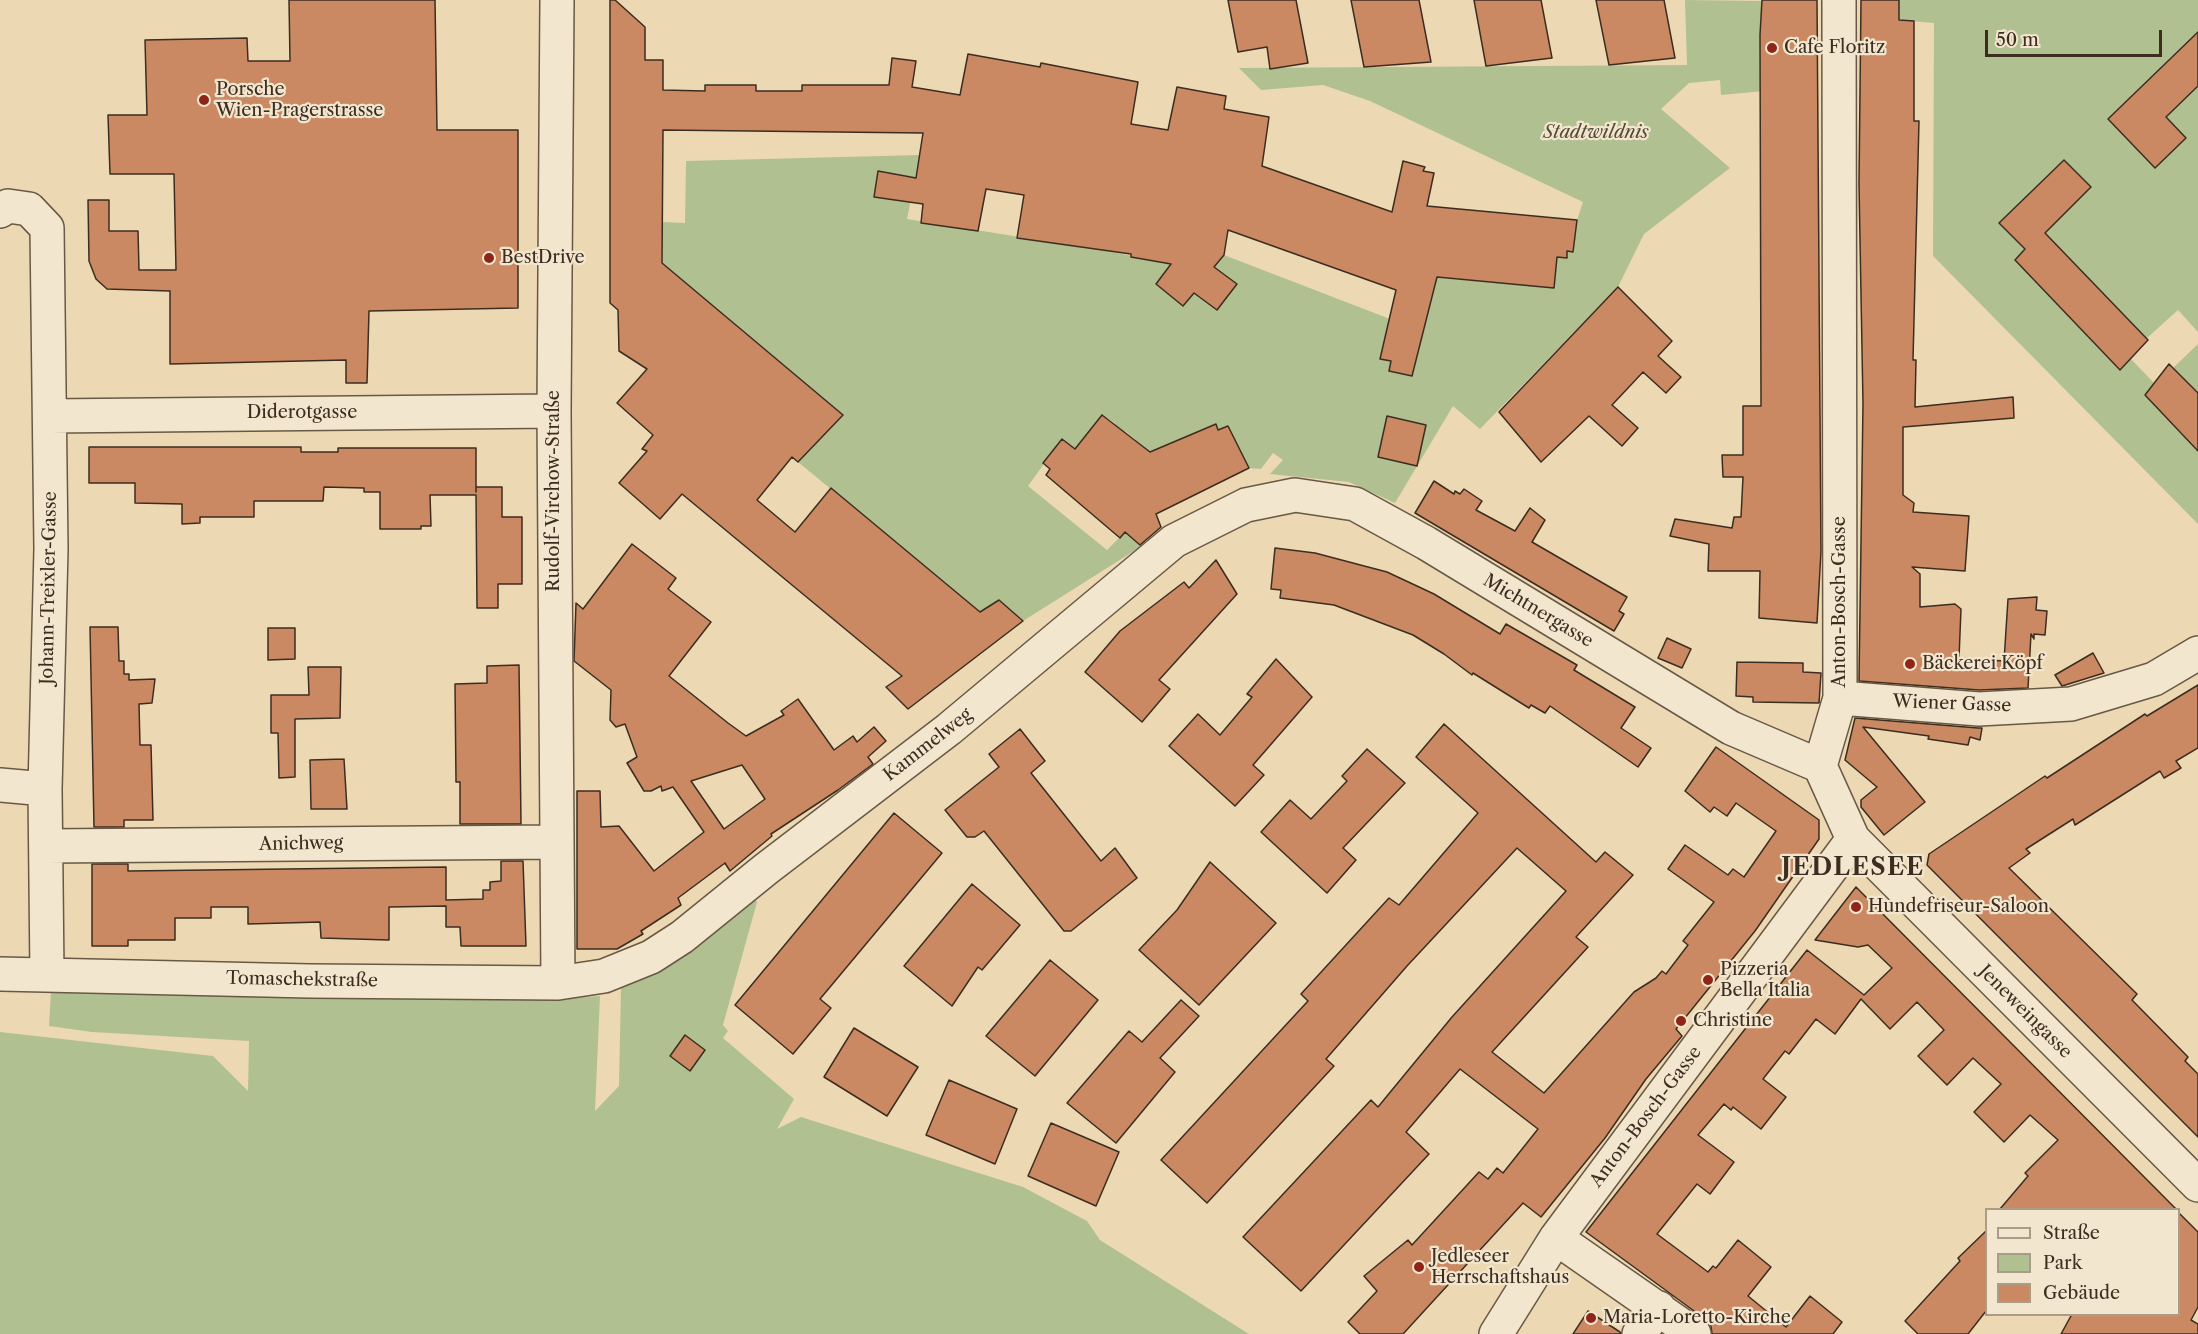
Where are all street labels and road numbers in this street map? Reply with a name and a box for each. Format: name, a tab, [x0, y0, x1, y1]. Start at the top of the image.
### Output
street label: Rudolf-Virchow-Straße	[543, 390, 565, 592]
street label: Diderotgasse	[247, 402, 357, 424]
street label: Johann-Treixler-Gasse	[37, 491, 61, 685]
street label: Anton-Bosch-Gasse	[1829, 516, 1851, 688]
street label: Michtnergasse	[1479, 570, 1597, 652]
street label: Wiener Gasse	[1892, 691, 2012, 717]
street label: Kammelweg	[879, 704, 977, 786]
street label: Anichweg	[259, 832, 343, 856]
street label: Jeneweingasse	[1974, 961, 2076, 1063]
street label: Tomaschekstraße	[226, 968, 378, 992]
street label: Anton-Bosch-Gasse	[1586, 1042, 1706, 1192]

